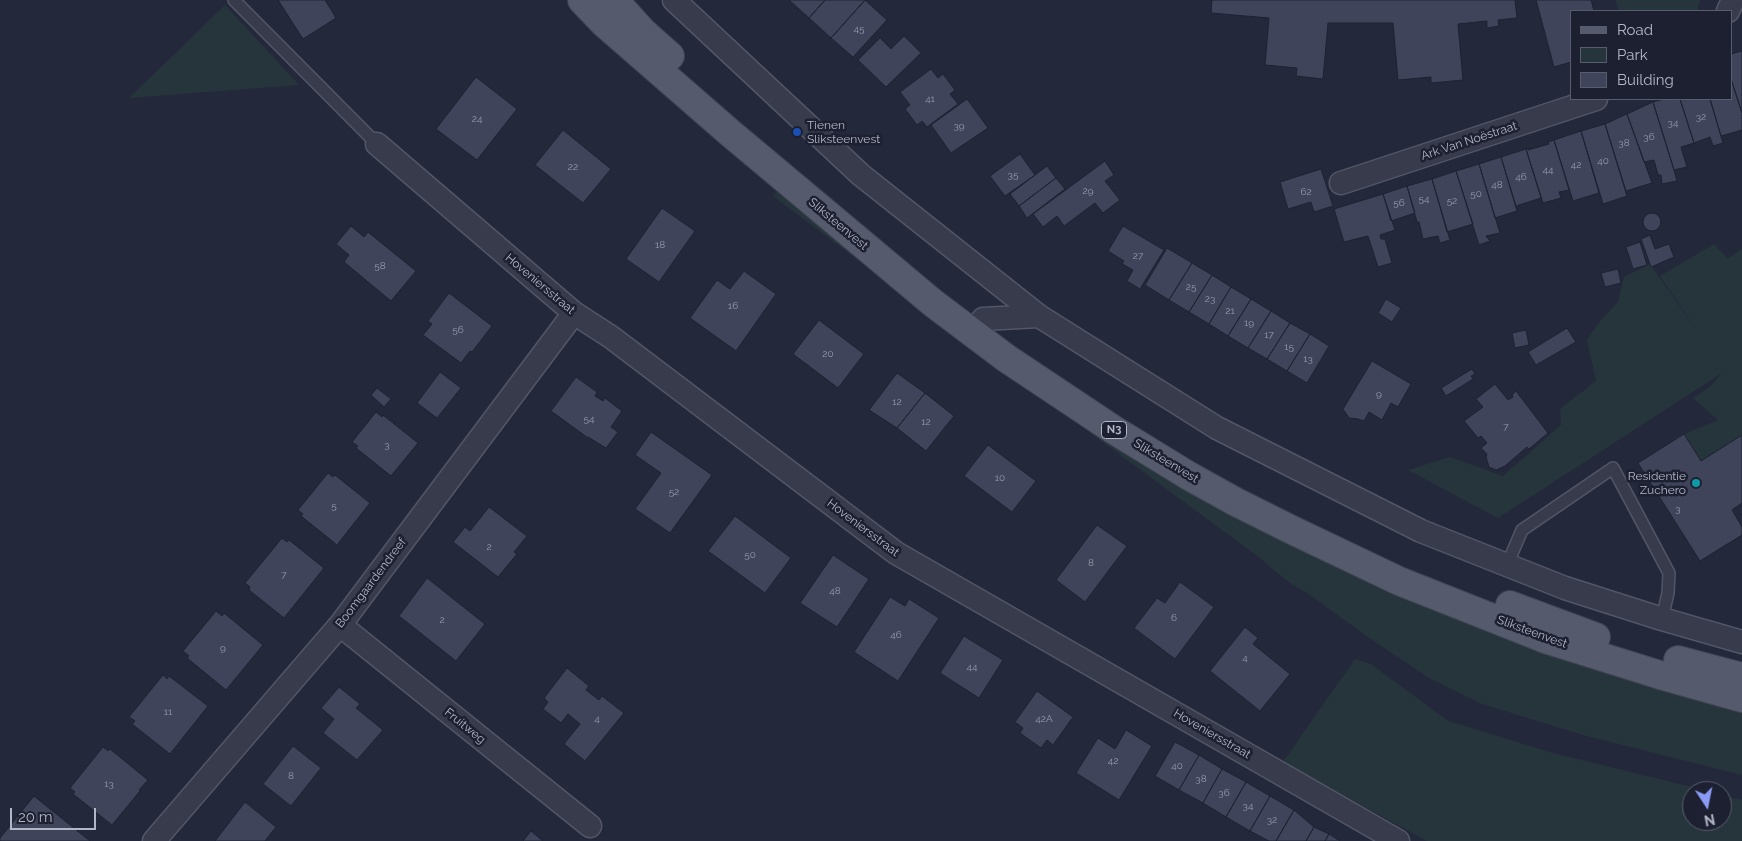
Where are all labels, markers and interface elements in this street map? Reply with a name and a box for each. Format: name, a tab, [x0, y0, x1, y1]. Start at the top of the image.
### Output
legend	[1570, 10, 1732, 100]
text: Road	[1617, 21, 1653, 39]
house number: 45	[854, 23, 864, 35]
text: Park	[1617, 46, 1648, 64]
text: Building	[1617, 71, 1674, 89]
house number: 41	[925, 93, 935, 105]
house number: 32	[1696, 111, 1706, 123]
house number: 24	[472, 113, 482, 125]
house number: 34	[1668, 117, 1678, 129]
place label: Tienen Sliksteenvest	[807, 118, 880, 146]
street label: Ark Van Noëstraat	[1419, 119, 1519, 163]
house number: 39	[953, 120, 965, 132]
marker: Tienen Sliksteenvest	[791, 126, 803, 138]
house number: 36	[1643, 131, 1655, 143]
house number: 38	[1618, 137, 1630, 149]
house number: 40	[1597, 155, 1609, 167]
house number: 42	[1571, 159, 1581, 171]
house number: 22	[568, 161, 578, 173]
house number: 44	[1543, 164, 1553, 176]
house number: 35	[1008, 169, 1018, 181]
house number: 46	[1515, 171, 1527, 183]
house number: 48	[1491, 179, 1503, 191]
house number: 29	[1082, 185, 1094, 197]
house number: 62	[1300, 186, 1312, 198]
house number: 50	[1470, 188, 1482, 200]
house number: 54	[1419, 193, 1429, 205]
street label: Sliksteenvest	[805, 195, 871, 253]
house number: 52	[1447, 195, 1457, 207]
house number: 56	[1393, 197, 1405, 209]
house number: 18	[655, 239, 665, 251]
house number: 27	[1133, 250, 1143, 262]
street label: Hoveniersstraat	[502, 251, 578, 317]
house number: 58	[374, 260, 386, 272]
house number: 25	[1186, 281, 1196, 293]
house number: 23	[1205, 293, 1215, 305]
house number: 16	[728, 300, 738, 312]
house number: 21	[1225, 305, 1235, 317]
house number: 19	[1244, 317, 1254, 329]
house number: 56	[452, 324, 464, 336]
house number: 17	[1264, 329, 1274, 341]
house number: 15	[1284, 341, 1294, 353]
house number: 20	[822, 348, 834, 360]
house number: 13	[1303, 353, 1313, 365]
house number: 9	[1376, 388, 1382, 400]
house number: 12	[892, 396, 902, 408]
house number: 54	[584, 413, 594, 425]
house number: 12	[921, 416, 931, 428]
house number: 7	[1503, 421, 1509, 433]
road number: N3	[1102, 422, 1126, 438]
street label: Sliksteenvest	[1131, 436, 1201, 486]
house number: 3	[384, 439, 390, 451]
place label: Residentie Zuchero	[1628, 469, 1686, 497]
house number: 10	[995, 472, 1005, 484]
marker: Residentie Zuchero	[1690, 477, 1702, 489]
house number: 52	[669, 486, 679, 498]
street label: Hoveniersstraat	[824, 496, 902, 560]
house number: 5	[331, 500, 337, 512]
house number: 3	[1675, 503, 1681, 515]
street label: Boomgaardendreef	[333, 535, 409, 631]
house number: 2	[486, 541, 492, 553]
house number: 50	[744, 549, 756, 561]
house number: 8	[1088, 557, 1094, 569]
house number: 7	[281, 569, 287, 581]
house number: 48	[829, 585, 841, 597]
house number: 6	[1171, 612, 1177, 624]
street label: Sliksteenvest	[1495, 613, 1569, 651]
house number: 2	[439, 614, 445, 626]
house number: 46	[890, 629, 902, 641]
house number: 9	[220, 642, 226, 654]
house number: 4	[1242, 652, 1248, 664]
house number: 44	[967, 661, 977, 673]
street label: Fruitweg	[442, 705, 488, 747]
house number: 11	[164, 706, 172, 718]
street label: Hoveniersstraat	[1171, 706, 1253, 762]
house number: 4	[594, 713, 600, 725]
house number: 42A	[1035, 713, 1053, 725]
house number: 42	[1108, 755, 1118, 767]
house number: 40	[1171, 760, 1183, 772]
house number: 8	[288, 770, 294, 782]
house number: 38	[1195, 773, 1207, 785]
house number: 13	[104, 778, 114, 790]
north arrow	[1682, 781, 1732, 831]
house number: 36	[1218, 787, 1230, 799]
scale bar	[12, 798, 99, 830]
house number: 34	[1243, 800, 1253, 812]
text: 20 m	[18, 808, 53, 826]
text: N	[1703, 811, 1716, 829]
house number: 32	[1267, 814, 1277, 826]

